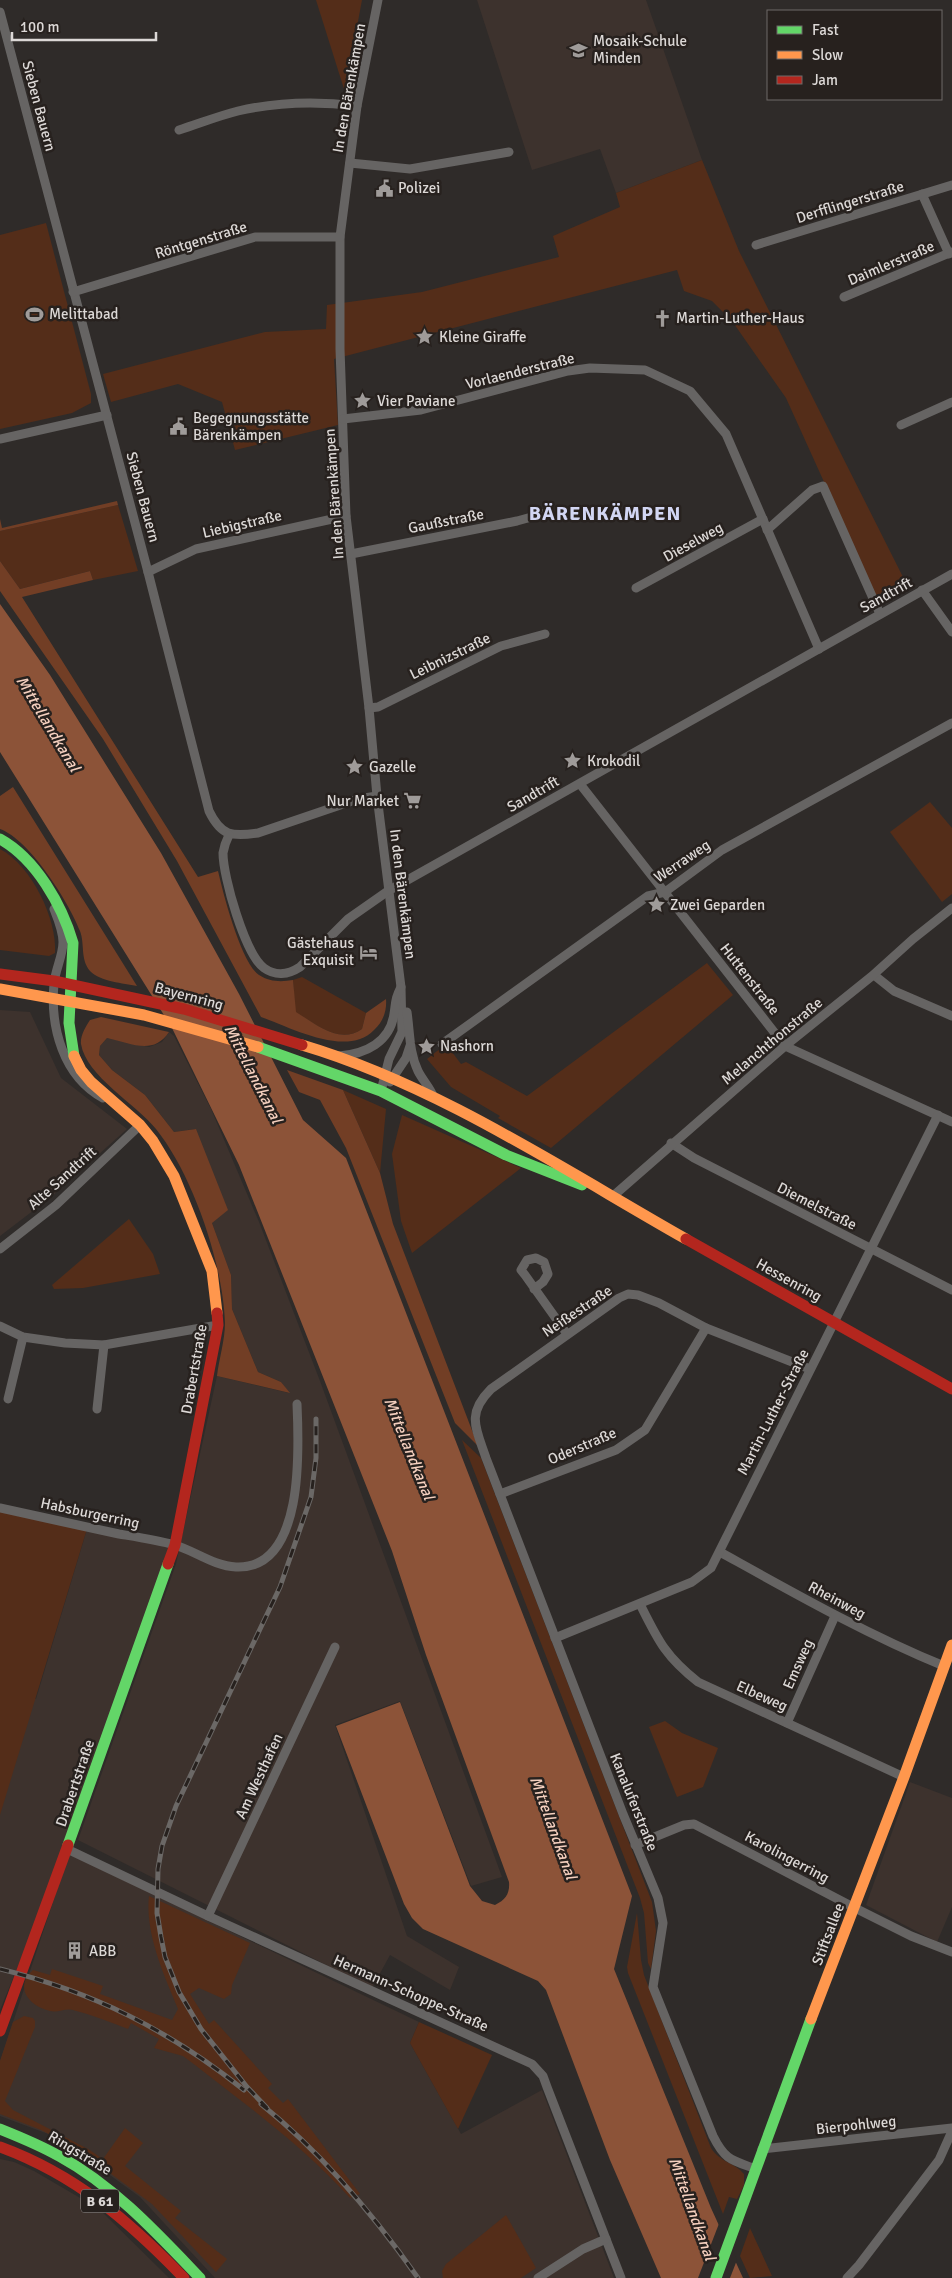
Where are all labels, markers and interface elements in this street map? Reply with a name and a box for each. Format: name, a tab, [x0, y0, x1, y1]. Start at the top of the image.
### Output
scale bar	[12, 10, 156, 42]
legend	[767, 10, 942, 100]
text: 100 m	[20, 18, 60, 36]
text: Fast	[812, 21, 839, 39]
street label: In den Bärenkämpen	[329, 22, 369, 154]
place label: Mosaik-Schule Minden	[593, 32, 687, 67]
school or university icon: Mosaik-Schule Minden	[569, 40, 589, 60]
text: Slow	[812, 46, 843, 64]
street label: Sieben Bauern	[18, 59, 60, 153]
text: Jam	[812, 71, 838, 89]
street label: Derfflingerstraße	[794, 177, 906, 227]
public building icon: Polizei	[374, 178, 394, 198]
place label: Polizei	[398, 179, 440, 197]
street label: Röntgenstraße	[153, 217, 249, 263]
street label: Daimlerstraße	[845, 237, 937, 289]
sports icon: Melittabad	[25, 304, 45, 324]
place label: Melittabad	[49, 305, 119, 323]
church icon: Martin-Luther-Haus	[652, 308, 672, 328]
place label: Martin-Luther-Haus	[676, 309, 805, 327]
place icon: Kleine Giraffe	[415, 327, 435, 347]
place label: Kleine Giraffe	[439, 328, 526, 346]
street label: Vorlaenderstraße	[464, 349, 576, 393]
place icon: Vier Paviane	[353, 391, 373, 411]
place label: Vier Paviane	[377, 392, 456, 410]
place label: Begegnungsstätte Bärenkämpen	[193, 409, 309, 444]
public building icon: Begegnungsstätte Bärenkämpen	[169, 417, 189, 437]
street label: In den Bärenkämpen	[320, 428, 348, 560]
street label: Sieben Bauern	[122, 450, 164, 544]
district label: BÄRENKÄMPEN	[529, 501, 681, 526]
street label: Gaußstraße	[407, 505, 485, 537]
street label: Liebigstraße	[201, 506, 283, 542]
street label: Dieselweg	[660, 518, 726, 566]
street label: Sandtrift	[857, 573, 915, 617]
street label: Leibnizstraße	[407, 629, 493, 683]
water label: Mittellandkanal	[11, 672, 85, 777]
place icon: Krokodil	[563, 751, 583, 771]
place label: Krokodil	[587, 752, 640, 770]
place icon: Gazelle	[345, 757, 365, 777]
place label: Gazelle	[369, 758, 416, 776]
street label: Sandtrift	[504, 772, 562, 816]
supermarket icon: Nur Market	[403, 791, 423, 811]
place label: Nur Market	[327, 792, 399, 810]
street label: In den Bärenkämpen	[386, 828, 420, 960]
street label: Werraweg	[650, 836, 714, 886]
place icon: Zwei Geparden	[646, 895, 666, 915]
place label: Zwei Geparden	[670, 896, 765, 914]
place label: Gästehaus Exquisit	[287, 934, 354, 969]
street label: Huttenstraße	[716, 940, 784, 1018]
hotel icon: Gästehaus Exquisit	[358, 942, 378, 962]
street label: Bayernring	[153, 978, 225, 1014]
street label: Melanchthonstraße	[718, 994, 826, 1088]
water label: Mittellandkanal	[219, 1021, 287, 1128]
place icon: Nashorn	[416, 1036, 436, 1056]
place label: Nashorn	[440, 1037, 494, 1055]
street label: Alte Sandtrift	[24, 1142, 100, 1213]
street label: Diemelstraße	[774, 1178, 860, 1234]
street label: Hessenring	[753, 1255, 825, 1305]
street label: Neißestraße	[539, 1281, 615, 1341]
street label: Drabertstraße	[177, 1323, 211, 1415]
street label: Martin-Luther-Straße	[733, 1346, 813, 1478]
water label: Mittellandkanal	[379, 1395, 439, 1504]
street label: Oderstraße	[545, 1424, 619, 1468]
street label: Habsburgerring	[39, 1494, 141, 1532]
street label: Rheinweg	[805, 1577, 869, 1623]
street label: Emsweg	[779, 1636, 817, 1692]
street label: Elbeweg	[734, 1677, 790, 1715]
street label: Am Westhafen	[231, 1730, 287, 1822]
street label: Drabertstraße	[52, 1737, 98, 1829]
street label: Kanaluferstraße	[606, 1750, 662, 1854]
water label: Mittellandkanal	[525, 1774, 581, 1884]
street label: Karolingerring	[742, 1827, 832, 1887]
street label: Stiftsallee	[808, 1900, 848, 1968]
building icon: ABB	[65, 1941, 85, 1961]
place label: ABB	[89, 1942, 116, 1960]
street label: Hermann-Schoppe-Straße	[331, 1951, 491, 2035]
street label: Bierpohlweg	[815, 2112, 897, 2138]
street label: Ringstraße	[45, 2127, 115, 2179]
water label: Mittellandkanal	[664, 2155, 720, 2265]
road number: B 61	[81, 2190, 119, 2212]

